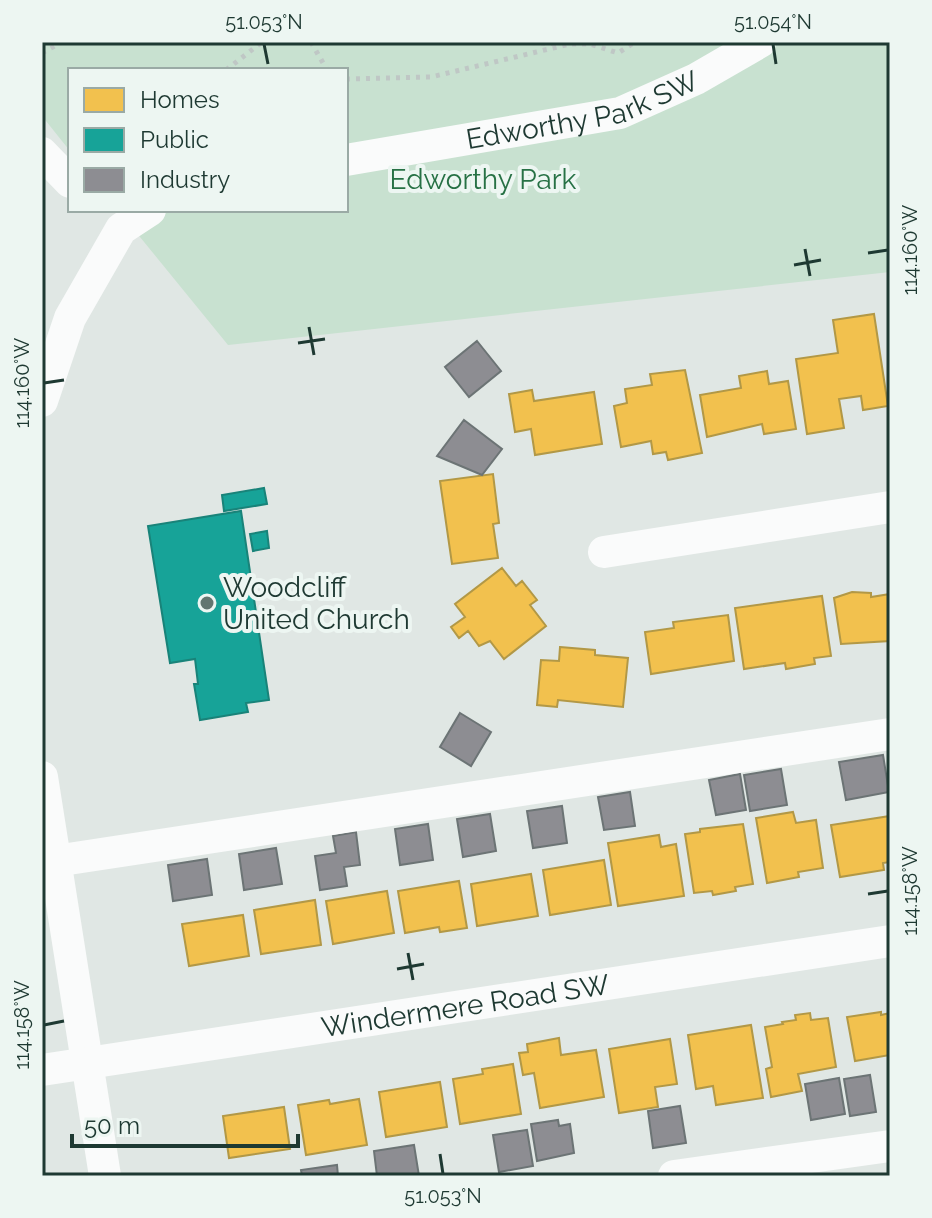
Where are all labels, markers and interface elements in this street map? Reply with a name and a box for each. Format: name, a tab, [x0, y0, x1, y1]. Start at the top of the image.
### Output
text: 51.053°N	[225, 10, 303, 34]
text: 51.054°N	[734, 10, 812, 34]
street label: Edworthy Park SW	[463, 64, 703, 156]
legend	[68, 68, 348, 212]
text: Homes	[140, 85, 220, 114]
text: Public	[140, 125, 209, 154]
park label: Edworthy Park	[390, 163, 577, 196]
text: Industry	[140, 165, 230, 194]
text: 114.160°W	[898, 205, 922, 295]
text: 114.160°W	[10, 338, 34, 428]
place label: Woodcliff United Church	[223, 571, 410, 636]
marker: Woodcliff United Church	[198, 594, 216, 612]
text: 114.158°W	[898, 846, 922, 936]
street label: Windermere Road SW	[319, 967, 611, 1044]
text: 114.158°W	[10, 980, 34, 1070]
scale bar	[72, 1098, 298, 1148]
text: 50 m	[84, 1111, 140, 1140]
text: 51.053°N	[404, 1184, 482, 1208]

